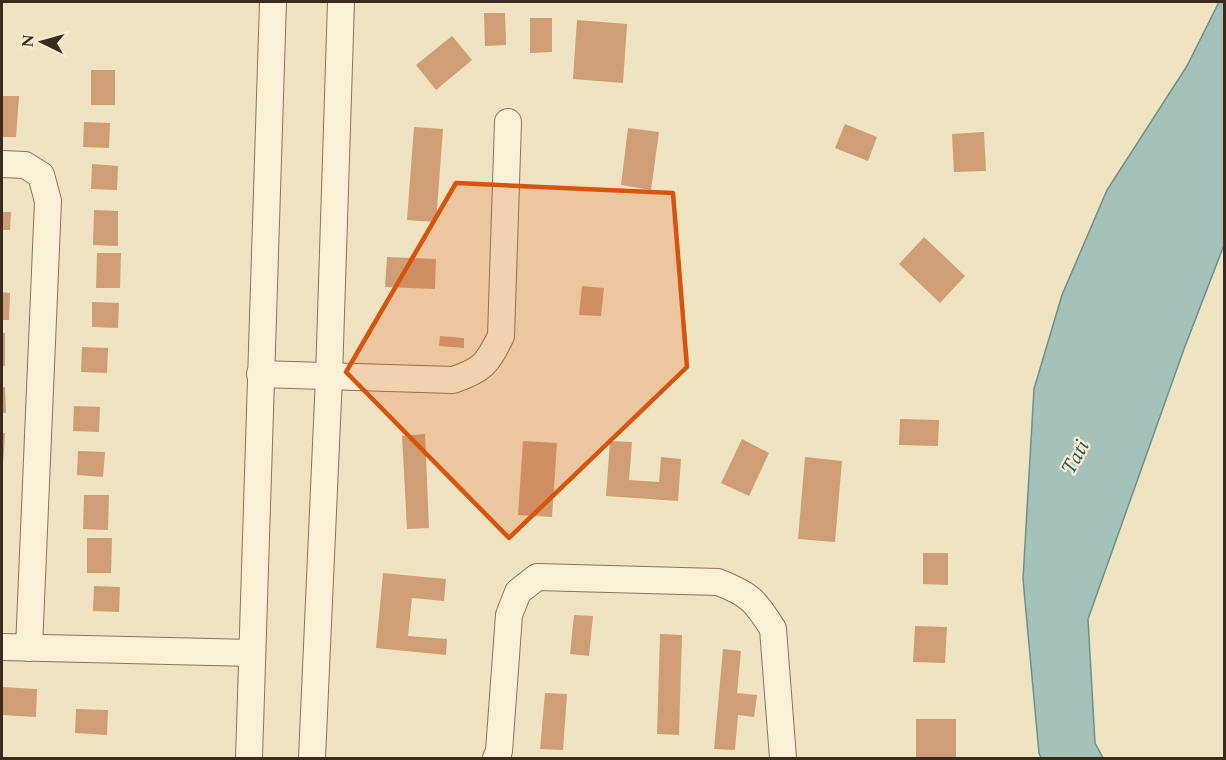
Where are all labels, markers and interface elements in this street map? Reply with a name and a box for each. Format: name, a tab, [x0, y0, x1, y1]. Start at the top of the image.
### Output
north arrow	[12, 12, 72, 72]
text: N	[16, 33, 41, 48]
water label: Tati	[1053, 434, 1099, 481]

